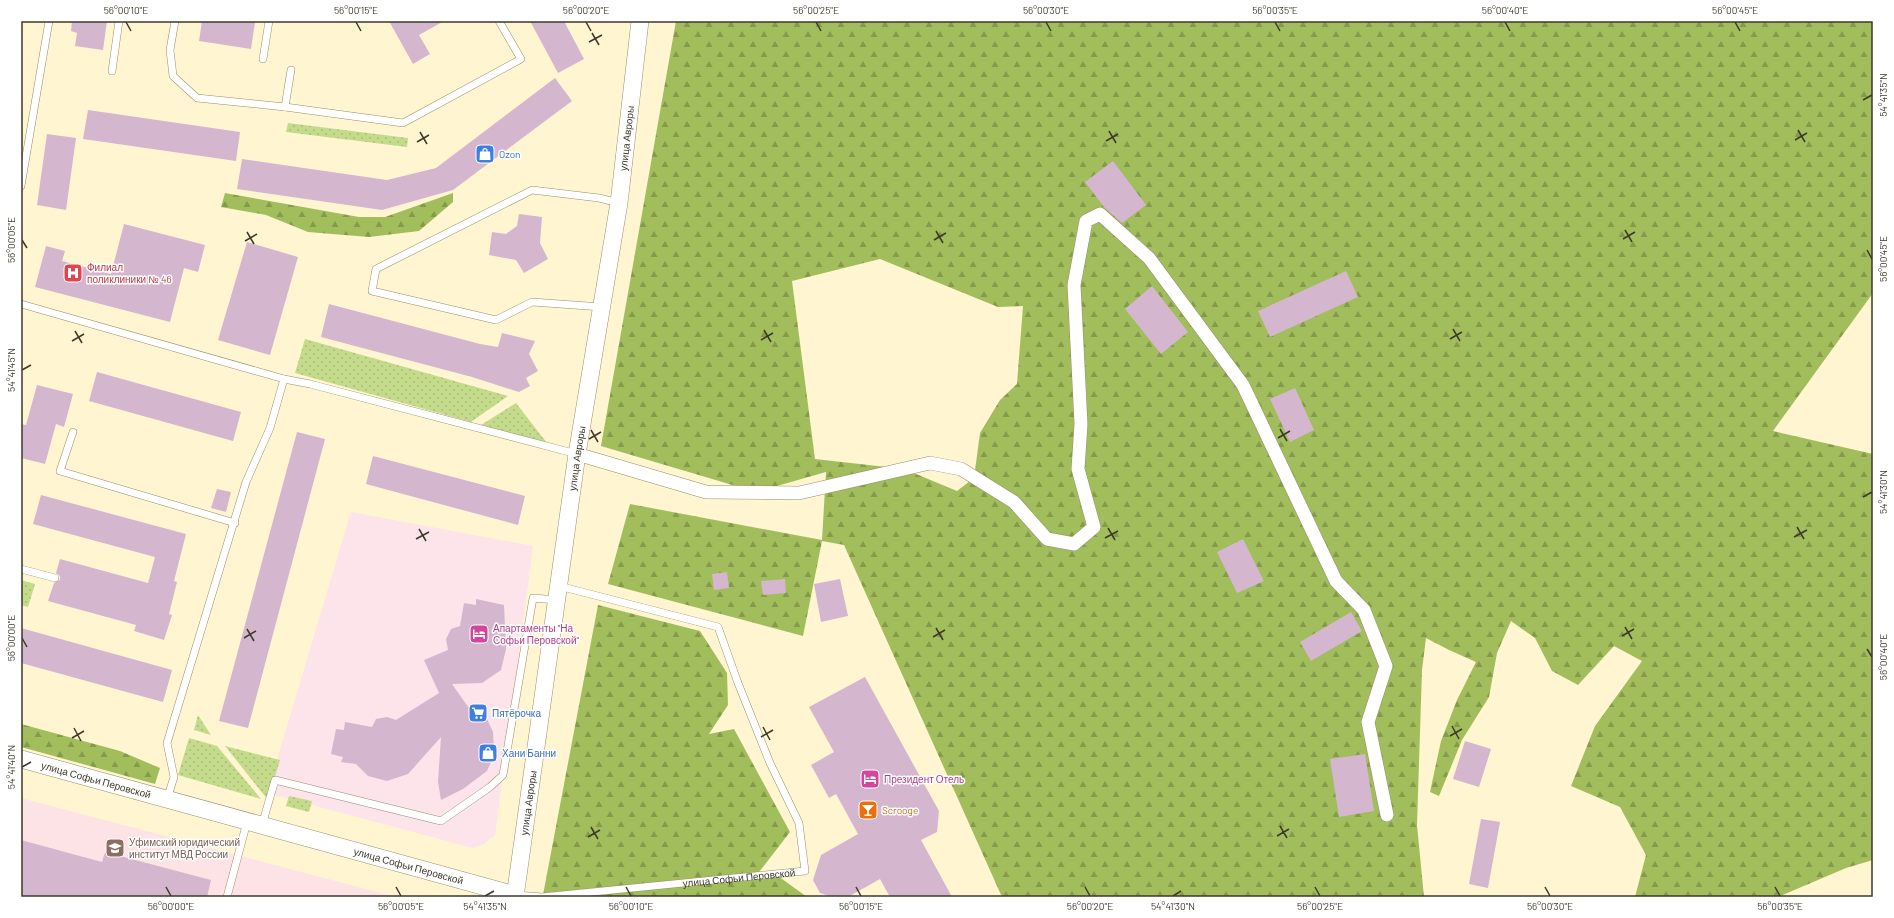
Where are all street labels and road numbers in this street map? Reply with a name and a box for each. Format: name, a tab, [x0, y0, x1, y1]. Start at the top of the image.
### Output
street label: улица Авроры	[617, 105, 636, 171]
street label: улица Авроры	[566, 425, 588, 491]
street label: улица Софьи Перовской	[40, 759, 152, 800]
street label: улица Авроры	[518, 770, 539, 836]
street label: улица Софьи Перовской	[352, 845, 465, 886]
street label: улица Софьи Перовской	[682, 866, 796, 889]

